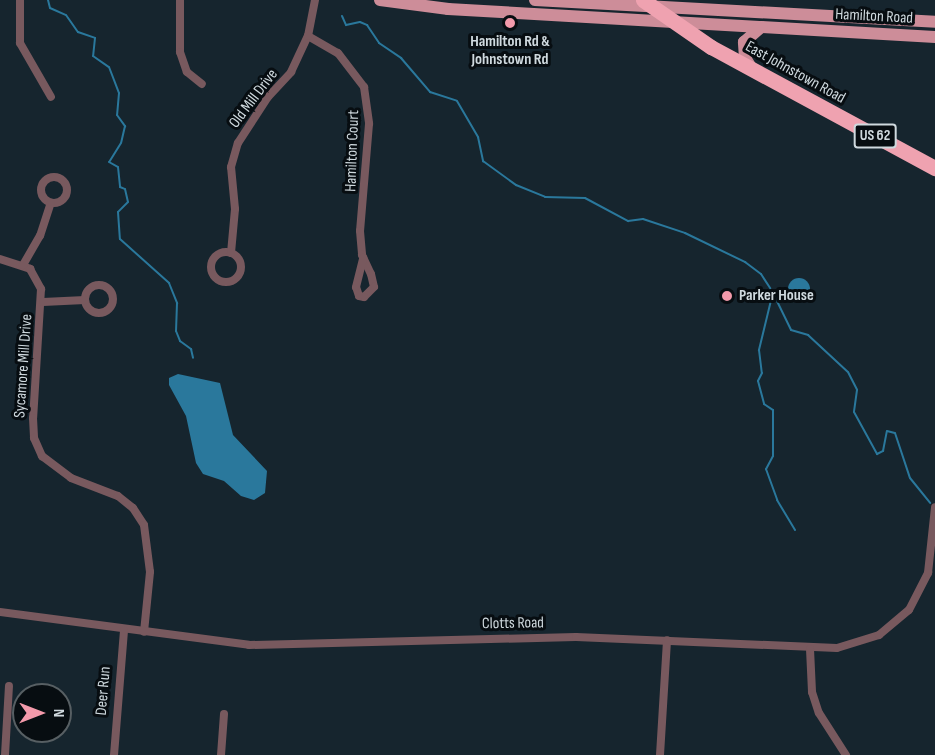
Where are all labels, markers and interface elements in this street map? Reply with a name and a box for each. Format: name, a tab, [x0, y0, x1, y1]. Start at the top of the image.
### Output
street label: Hamilton Road	[835, 5, 913, 29]
marker: Hamilton Rd & Johnstown Rd	[503, 16, 517, 30]
place label: Hamilton Rd & Johnstown Rd	[470, 32, 550, 70]
street label: East Johnstown Road	[742, 38, 848, 108]
street label: Old Mill Drive	[226, 66, 282, 132]
street label: Hamilton Court	[342, 110, 364, 192]
road number: US 62	[852, 124, 898, 148]
place label: Parker House	[739, 286, 814, 306]
marker: Parker House	[720, 289, 734, 303]
street label: Sycamore Mill Drive	[11, 313, 37, 419]
street label: Clotts Road	[482, 614, 544, 634]
street label: Deer Run	[92, 666, 116, 716]
north arrow	[12, 683, 72, 743]
text: N	[49, 709, 68, 717]

